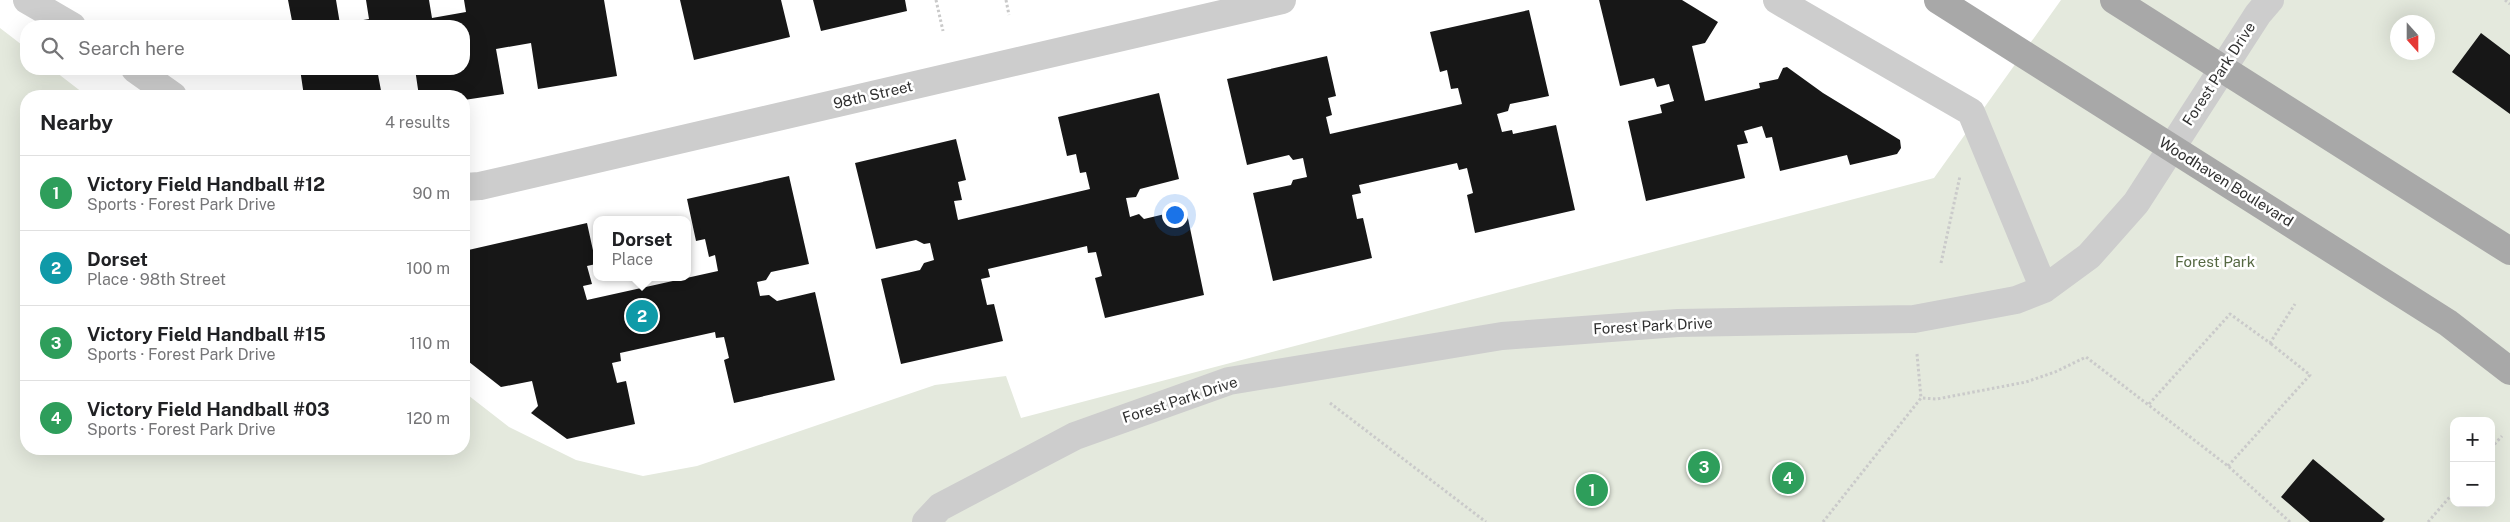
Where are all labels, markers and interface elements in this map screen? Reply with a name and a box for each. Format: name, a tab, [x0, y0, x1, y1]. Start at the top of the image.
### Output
north arrow	[2390, 15, 2435, 60]
street label: Forest Park Drive	[2179, 19, 2258, 129]
search box	[20, 20, 470, 75]
icon: search	[38, 34, 66, 62]
text: Search here	[78, 37, 185, 59]
street label: 98th Street	[832, 77, 914, 112]
text: Nearby	[40, 110, 113, 135]
text: 4 results	[385, 113, 450, 132]
street label: Woodhaven Boulevard	[2156, 133, 2296, 230]
text: Victory Field Handball #12	[87, 173, 325, 195]
text: 1	[53, 184, 59, 203]
text: 90 m	[413, 184, 450, 203]
text: Sports · Forest Park Drive	[87, 195, 276, 214]
your location	[1162, 202, 1188, 228]
popup	[593, 216, 691, 281]
text: Dorset	[612, 228, 672, 250]
text: Dorset	[87, 248, 148, 270]
text: Place	[612, 250, 653, 269]
park label: Forest Park	[2175, 253, 2255, 270]
text: 2	[51, 259, 61, 278]
text: 100 m	[406, 259, 450, 278]
text: Place · 98th Street	[87, 270, 226, 289]
pin: 2	[626, 297, 658, 335]
street label: Forest Park Drive	[1593, 314, 1713, 337]
text: Victory Field Handball #15	[87, 323, 326, 345]
text: 3	[51, 334, 61, 353]
text: 110 m	[409, 334, 450, 353]
text: Sports · Forest Park Drive	[87, 345, 276, 364]
street label: Forest Park Drive	[1120, 373, 1239, 426]
text: Victory Field Handball #03	[87, 398, 330, 420]
text: 4	[51, 409, 61, 428]
text: 120 m	[406, 409, 450, 428]
map controls	[2450, 417, 2495, 507]
button: +	[2450, 417, 2495, 462]
text: Sports · Forest Park Drive	[87, 420, 276, 439]
pin: 3	[1688, 448, 1720, 486]
pin: 4	[1772, 459, 1804, 497]
button: −	[2450, 462, 2495, 507]
pin: 1	[1576, 471, 1608, 509]

